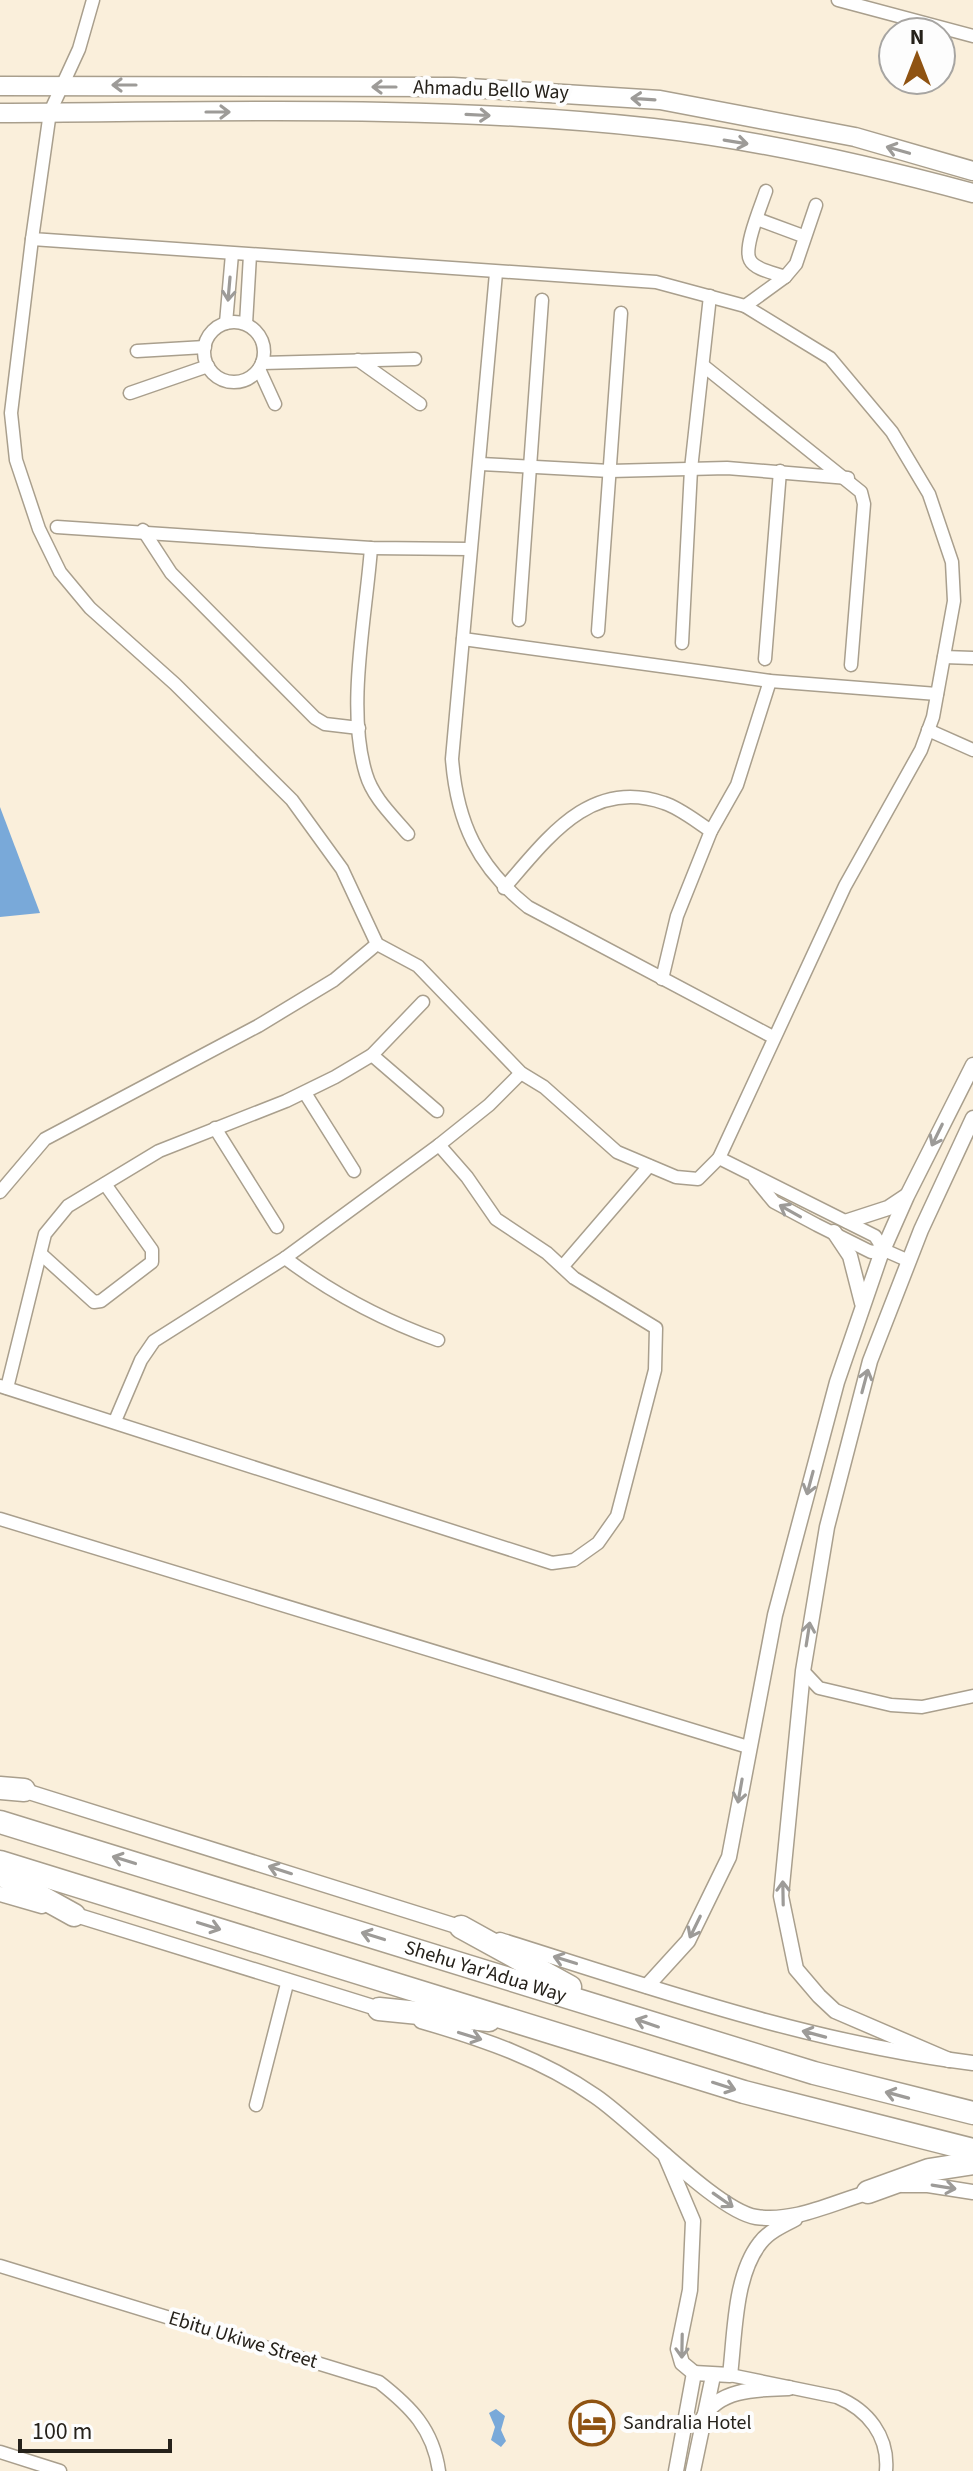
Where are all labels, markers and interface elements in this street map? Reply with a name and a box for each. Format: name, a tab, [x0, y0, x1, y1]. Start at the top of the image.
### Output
north arrow	[877, 16, 957, 96]
text: N	[910, 21, 924, 53]
street label: Ahmadu Bello Way	[413, 73, 570, 107]
one-way arrow	[111, 77, 138, 93]
one-way arrow	[371, 79, 398, 95]
one-way arrow	[630, 91, 657, 106]
one-way arrow	[204, 105, 231, 120]
one-way arrow	[464, 107, 491, 122]
one-way arrow	[723, 135, 749, 150]
one-way arrow	[885, 141, 911, 156]
one-way arrow	[221, 275, 236, 302]
one-way arrow	[929, 1122, 944, 1146]
one-way arrow	[779, 1202, 802, 1218]
one-way arrow	[859, 1368, 874, 1394]
one-way arrow	[801, 1470, 816, 1496]
one-way arrow	[801, 1622, 816, 1647]
one-way arrow	[732, 1778, 747, 1803]
one-way arrow	[112, 1852, 138, 1867]
one-way arrow	[267, 1861, 292, 1876]
one-way arrow	[775, 1880, 791, 1907]
one-way arrow	[687, 1914, 702, 1938]
one-way arrow	[195, 1919, 221, 1934]
one-way arrow	[361, 1928, 386, 1942]
street label: Shehu Yar'Adua Way	[401, 1934, 571, 2010]
one-way arrow	[552, 1952, 578, 1967]
one-way arrow	[635, 2014, 660, 2029]
one-way arrow	[801, 2026, 827, 2041]
one-way arrow	[457, 2029, 483, 2044]
one-way arrow	[712, 2079, 737, 2094]
one-way arrow	[885, 2086, 911, 2101]
one-way arrow	[931, 2180, 956, 2195]
one-way arrow	[712, 2191, 733, 2208]
street label: Ebitu Ukiwe Street	[165, 2304, 321, 2376]
one-way arrow	[674, 2333, 689, 2359]
hotel icon: Sandralia Hotel	[568, 2399, 616, 2447]
scale bar	[20, 2403, 170, 2453]
place label: Sandralia Hotel	[623, 2409, 752, 2437]
text: 100 m	[32, 2414, 92, 2449]

